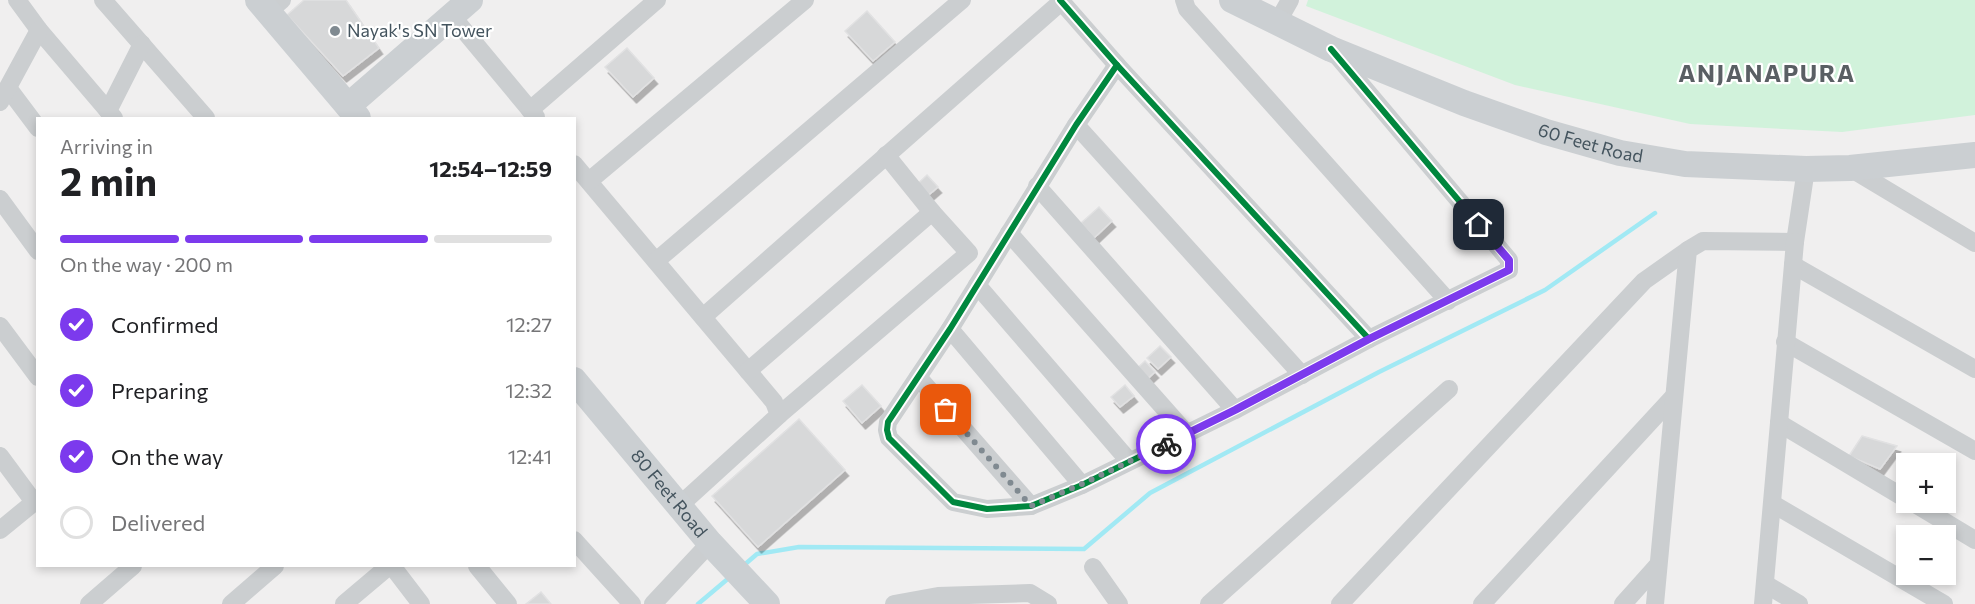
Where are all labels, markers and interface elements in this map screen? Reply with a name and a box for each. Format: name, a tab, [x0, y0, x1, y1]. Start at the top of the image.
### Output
place label: Nayak's SN Tower	[347, 19, 492, 41]
marker: Nayak's SN Tower	[328, 24, 342, 38]
district label: ANJANAPURA	[1678, 58, 1856, 87]
street label: 60 Feet Road	[1535, 118, 1645, 167]
text: Arriving in	[60, 134, 153, 158]
text: 12:54–12:59	[429, 155, 552, 182]
text: 2 min	[60, 156, 157, 204]
pin	[1453, 199, 1504, 250]
icon: home	[1462, 208, 1495, 241]
text: On the way · 200 m	[60, 252, 233, 276]
icon: check	[60, 308, 93, 341]
text: Confirmed	[111, 311, 218, 338]
text: 12:27	[506, 312, 552, 336]
icon: check	[60, 374, 93, 407]
text: Preparing	[111, 377, 208, 404]
text: 12:32	[505, 378, 552, 402]
pin	[920, 384, 971, 435]
icon: bag	[929, 393, 962, 426]
courier	[1136, 414, 1196, 474]
icon: bike	[1150, 428, 1183, 461]
icon: check	[60, 440, 93, 473]
text: On the way	[111, 443, 223, 470]
text: 12:41	[508, 444, 552, 468]
street label: 80 Feet Road	[627, 445, 713, 541]
map controls	[1896, 453, 1956, 585]
button: +	[1896, 453, 1956, 513]
text: Delivered	[111, 509, 205, 536]
button: −	[1896, 525, 1956, 585]

